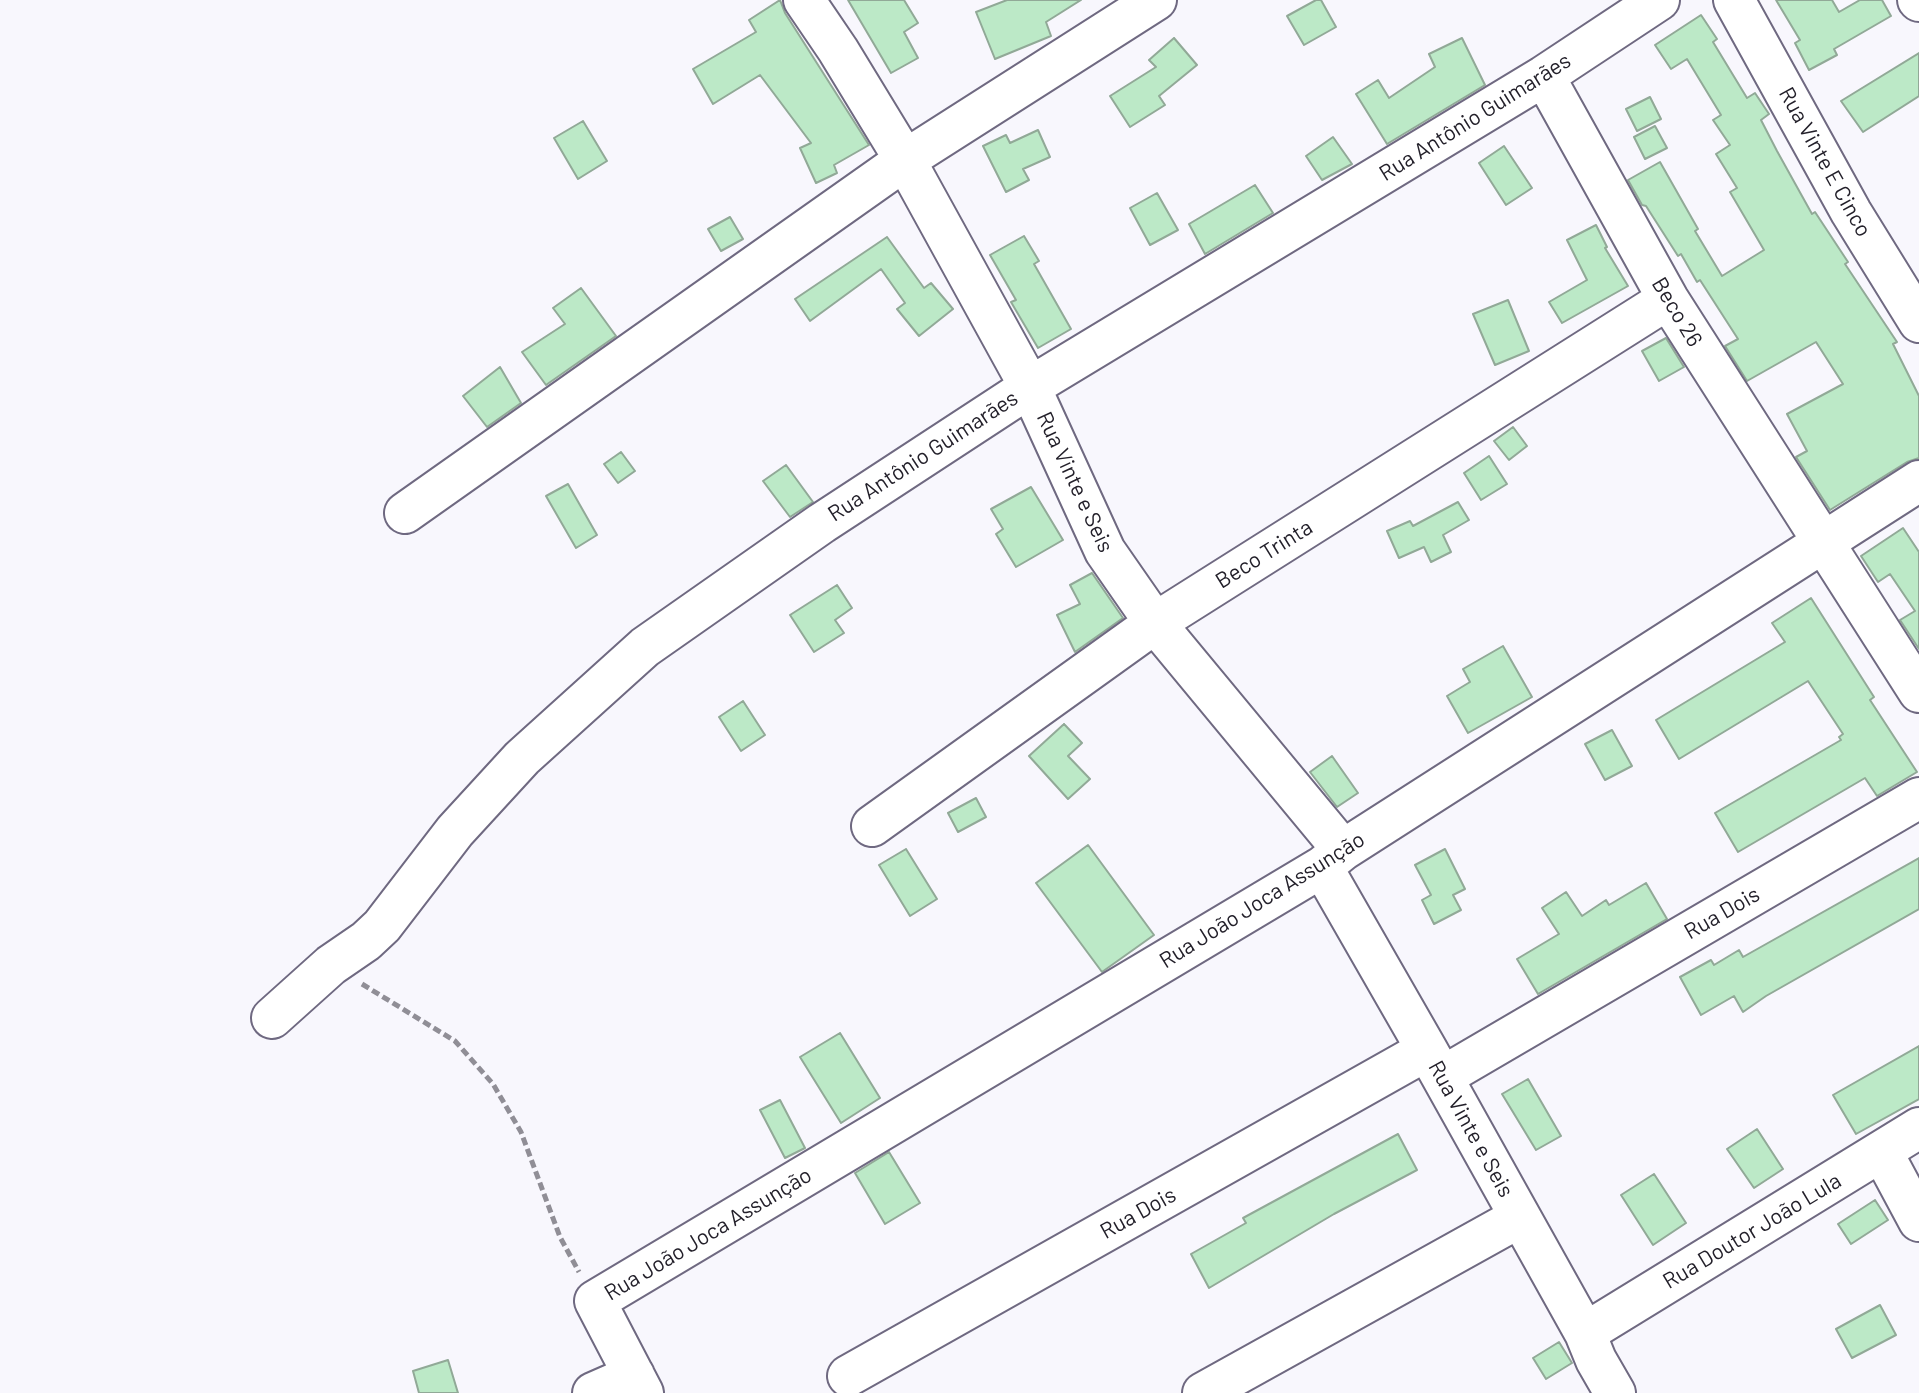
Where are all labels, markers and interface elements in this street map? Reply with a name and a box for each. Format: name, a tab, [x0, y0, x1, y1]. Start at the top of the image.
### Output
street label: Rua Antônio Guimarães	[1374, 47, 1576, 187]
street label: Rua Vinte E Cinco	[1773, 83, 1877, 241]
street label: Beco 26	[1646, 272, 1708, 352]
street label: Rua Antônio Guimarães	[823, 385, 1023, 527]
street label: Rua Vinte e Seis	[1031, 408, 1119, 556]
street label: Beco Trinta	[1211, 514, 1317, 594]
street label: Rua João Joca Assunção	[1155, 826, 1369, 974]
street label: Rua Dois	[1680, 881, 1764, 945]
street label: Rua Vinte e Seis	[1423, 1056, 1519, 1202]
street label: Rua João Joca Assunção	[600, 1162, 816, 1306]
street label: Rua Doutor João Lula	[1658, 1167, 1846, 1295]
street label: Rua Dois	[1095, 1181, 1181, 1245]

